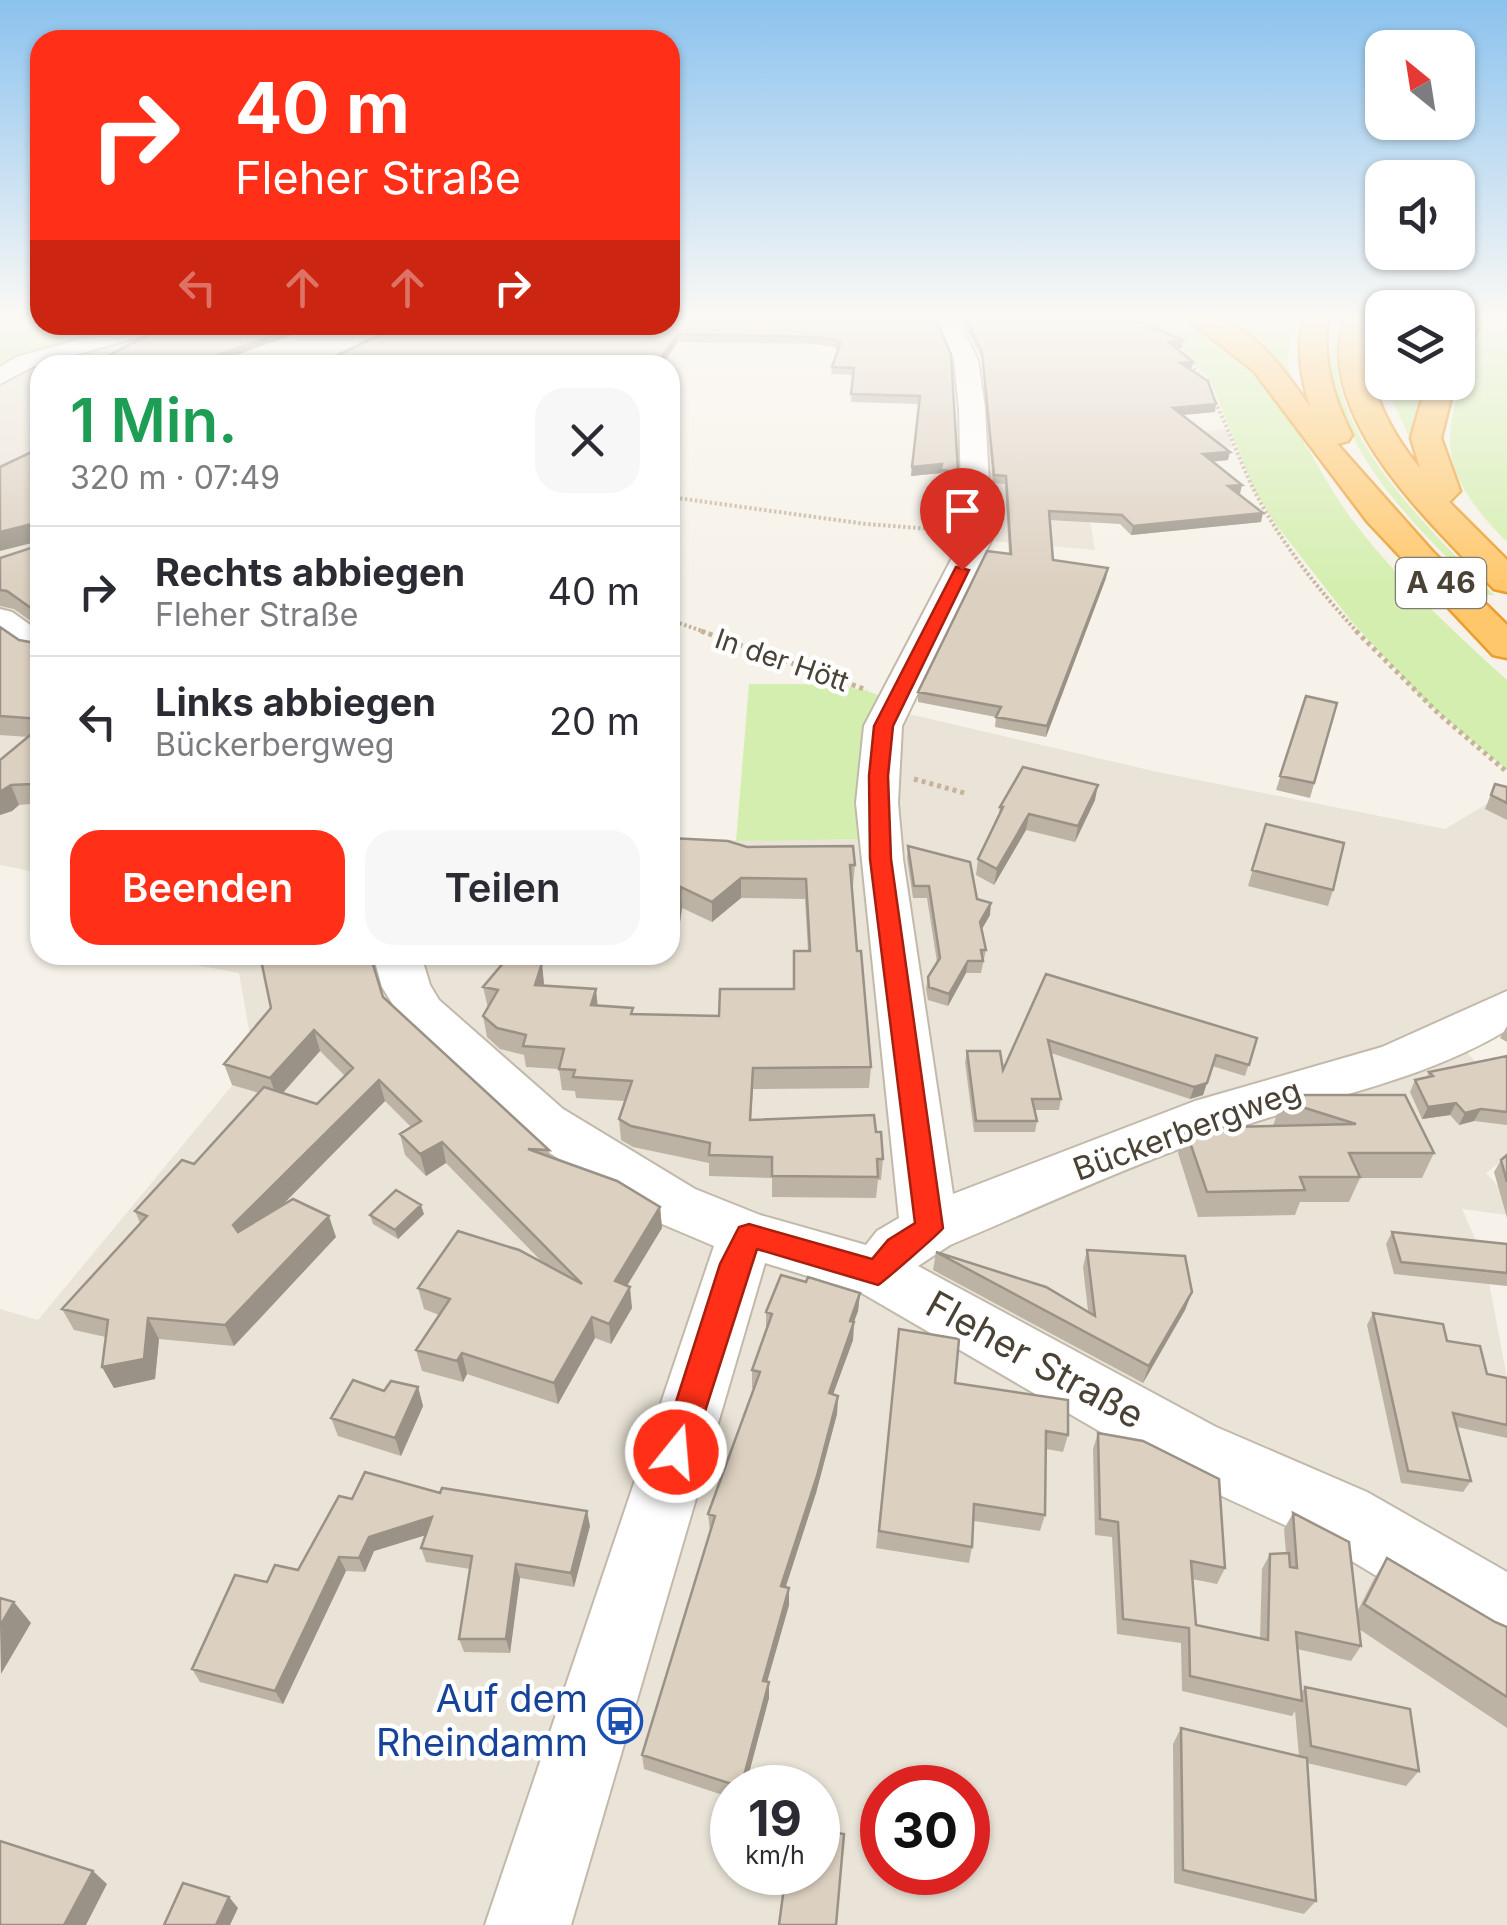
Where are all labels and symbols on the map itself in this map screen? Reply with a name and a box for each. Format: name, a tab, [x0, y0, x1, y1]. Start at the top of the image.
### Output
north arrow	[1365, 30, 1475, 140]
pin	[920, 468, 1005, 571]
road number: A 46	[1396, 558, 1486, 608]
street label: In der Hött	[711, 621, 853, 699]
street label: Bückerbergweg	[1068, 1070, 1306, 1189]
street label: Fleher Straße	[919, 1280, 1152, 1438]
position arrow	[624, 1400, 728, 1504]
place label: Auf dem Rheindamm	[376, 1675, 588, 1765]
bus stop icon: Auf dem Rheindamm	[597, 1698, 643, 1744]
speed limit sign: 30	[860, 1765, 990, 1895]

